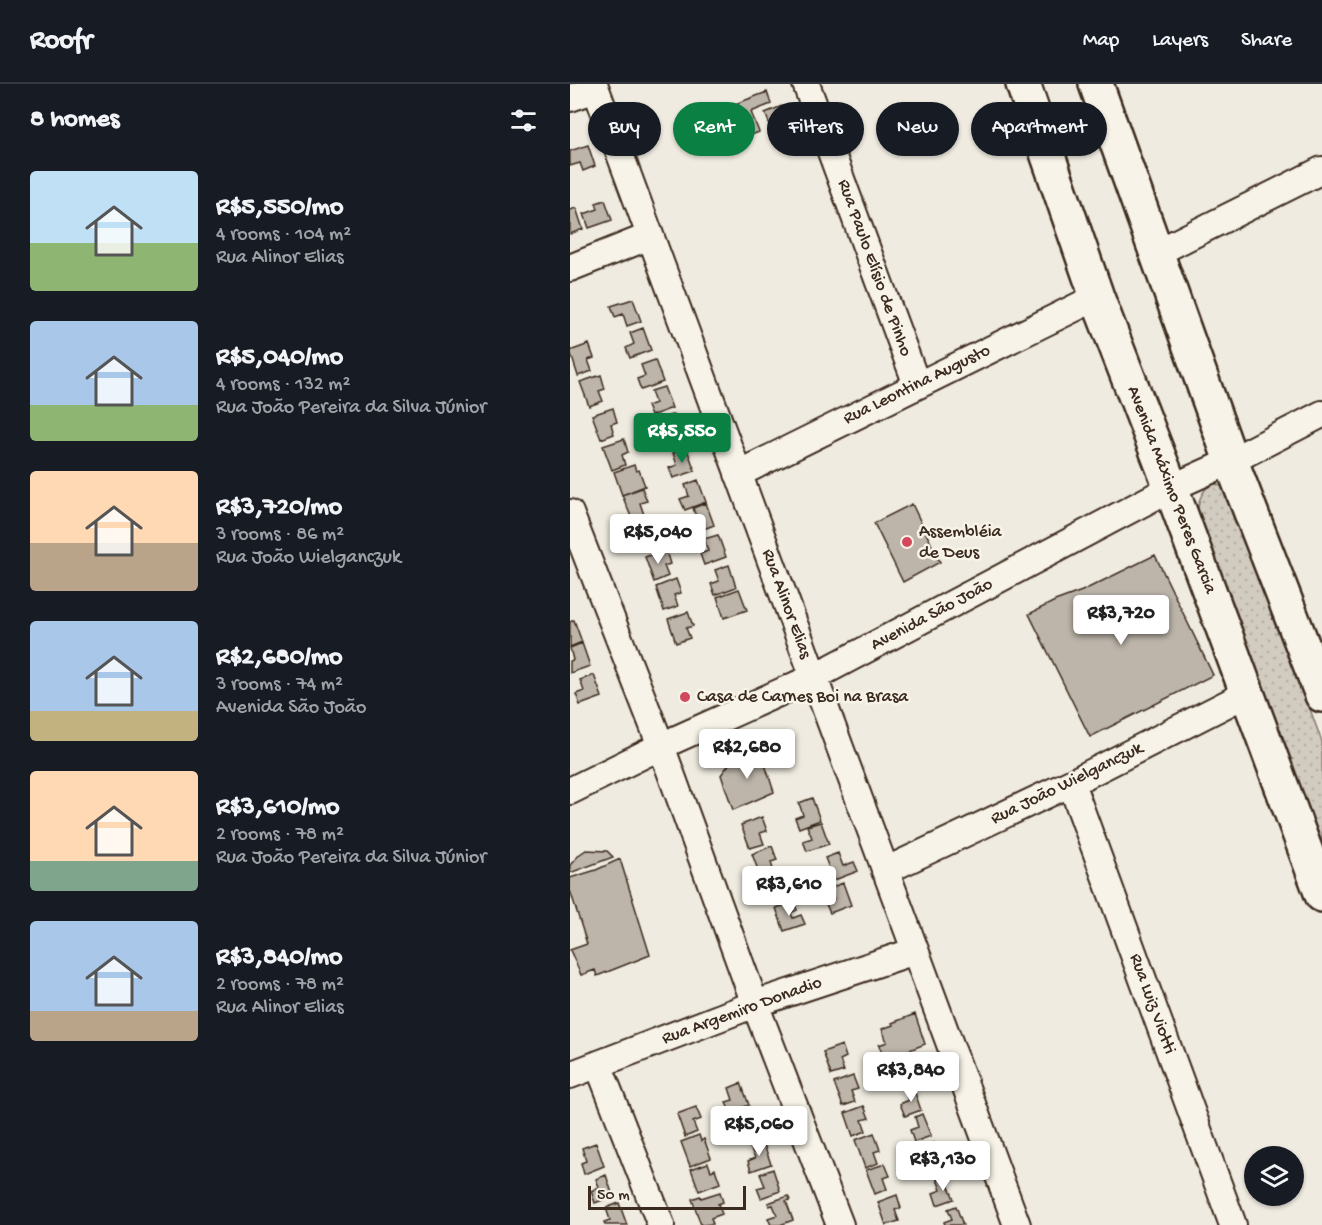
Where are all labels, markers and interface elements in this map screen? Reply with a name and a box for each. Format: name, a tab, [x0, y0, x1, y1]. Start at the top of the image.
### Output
text: Roofr	[30, 25, 92, 58]
text: Map	[1083, 29, 1119, 54]
text: Layers	[1152, 29, 1208, 54]
text: Share	[1241, 29, 1292, 54]
chip: Buy	[588, 102, 661, 156]
chip: Rent	[673, 102, 755, 156]
chip: Filters	[767, 102, 864, 156]
chip: New	[876, 102, 959, 156]
chip: Apartment	[971, 102, 1107, 156]
icon: filters	[507, 104, 540, 137]
text: 8 homes	[30, 105, 119, 136]
street label: Rua Paulo Elísio de Pinho	[832, 177, 916, 359]
text: R$5,550/mo	[216, 193, 343, 224]
icon: home	[78, 195, 150, 267]
text: 4 rooms · 104 m²	[216, 224, 351, 247]
text: Rua Alinor Elias	[216, 247, 344, 270]
street label: Rua Leontina Augusto	[840, 340, 994, 430]
text: R$5,040/mo	[216, 343, 343, 374]
icon: home	[78, 345, 150, 417]
text: 4 rooms · 132 m²	[216, 374, 350, 397]
street label: Avenida Máximo Peres Garcia	[1122, 383, 1221, 598]
text: Rua João Pereira da Silva Júnior	[216, 397, 486, 420]
pin: R$5,550	[627, 413, 737, 464]
text: R$5,550	[648, 421, 716, 444]
text: R$3,720/mo	[216, 493, 342, 524]
icon: home	[78, 495, 150, 567]
pin: R$5,040	[603, 514, 713, 565]
text: R$5,040	[624, 522, 692, 545]
place label: Assembléia de Deus	[919, 522, 1003, 564]
text: 3 rooms · 86 m²	[216, 524, 344, 547]
marker: Assembléia de Deus	[900, 535, 914, 549]
street label: Rua Alinor Elias	[756, 546, 816, 663]
text: Rua João Wielganczuk	[216, 547, 401, 570]
street label: Avenida São João	[867, 574, 997, 656]
pin: R$3,720	[1066, 595, 1176, 646]
text: R$3,720	[1087, 603, 1155, 626]
text: R$2,680/mo	[216, 643, 343, 674]
icon: home	[78, 645, 150, 717]
text: 3 rooms · 74 m²	[216, 674, 343, 697]
place label: Casa de Carnes Boi na Brasa	[697, 687, 909, 708]
marker: Casa de Carnes Boi na Brasa	[678, 690, 692, 704]
text: Avenida São João	[216, 697, 366, 720]
pin: R$2,680	[692, 729, 802, 780]
text: R$2,680	[713, 737, 781, 760]
street label: Rua João Wielganczuk	[988, 737, 1148, 830]
text: R$3,610/mo	[216, 793, 340, 824]
icon: home	[78, 795, 150, 867]
text: 2 rooms · 78 m²	[216, 824, 344, 847]
text: Rua João Pereira da Silva Júnior	[216, 847, 486, 870]
pin: R$3,610	[734, 866, 844, 917]
text: R$3,610	[756, 874, 822, 897]
text: R$3,840/mo	[216, 943, 342, 974]
icon: home	[78, 945, 150, 1017]
street label: Rua Luiz Viotti	[1124, 951, 1180, 1057]
street label: Rua Argemiro Donadio	[659, 972, 825, 1050]
text: 2 rooms · 78 m²	[216, 974, 344, 997]
text: Rua Alinor Elias	[216, 997, 344, 1020]
pin: R$3,840	[856, 1052, 966, 1103]
text: R$3,840	[877, 1060, 945, 1083]
pin: R$5,060	[704, 1106, 814, 1157]
text: R$5,060	[724, 1114, 794, 1137]
pin: R$3,130	[888, 1141, 998, 1192]
map controls	[1244, 1146, 1304, 1206]
button: layers	[1244, 1146, 1304, 1206]
text: R$3,130	[910, 1149, 976, 1172]
scale bar	[588, 1183, 746, 1210]
text: 50 m	[597, 1187, 630, 1206]

